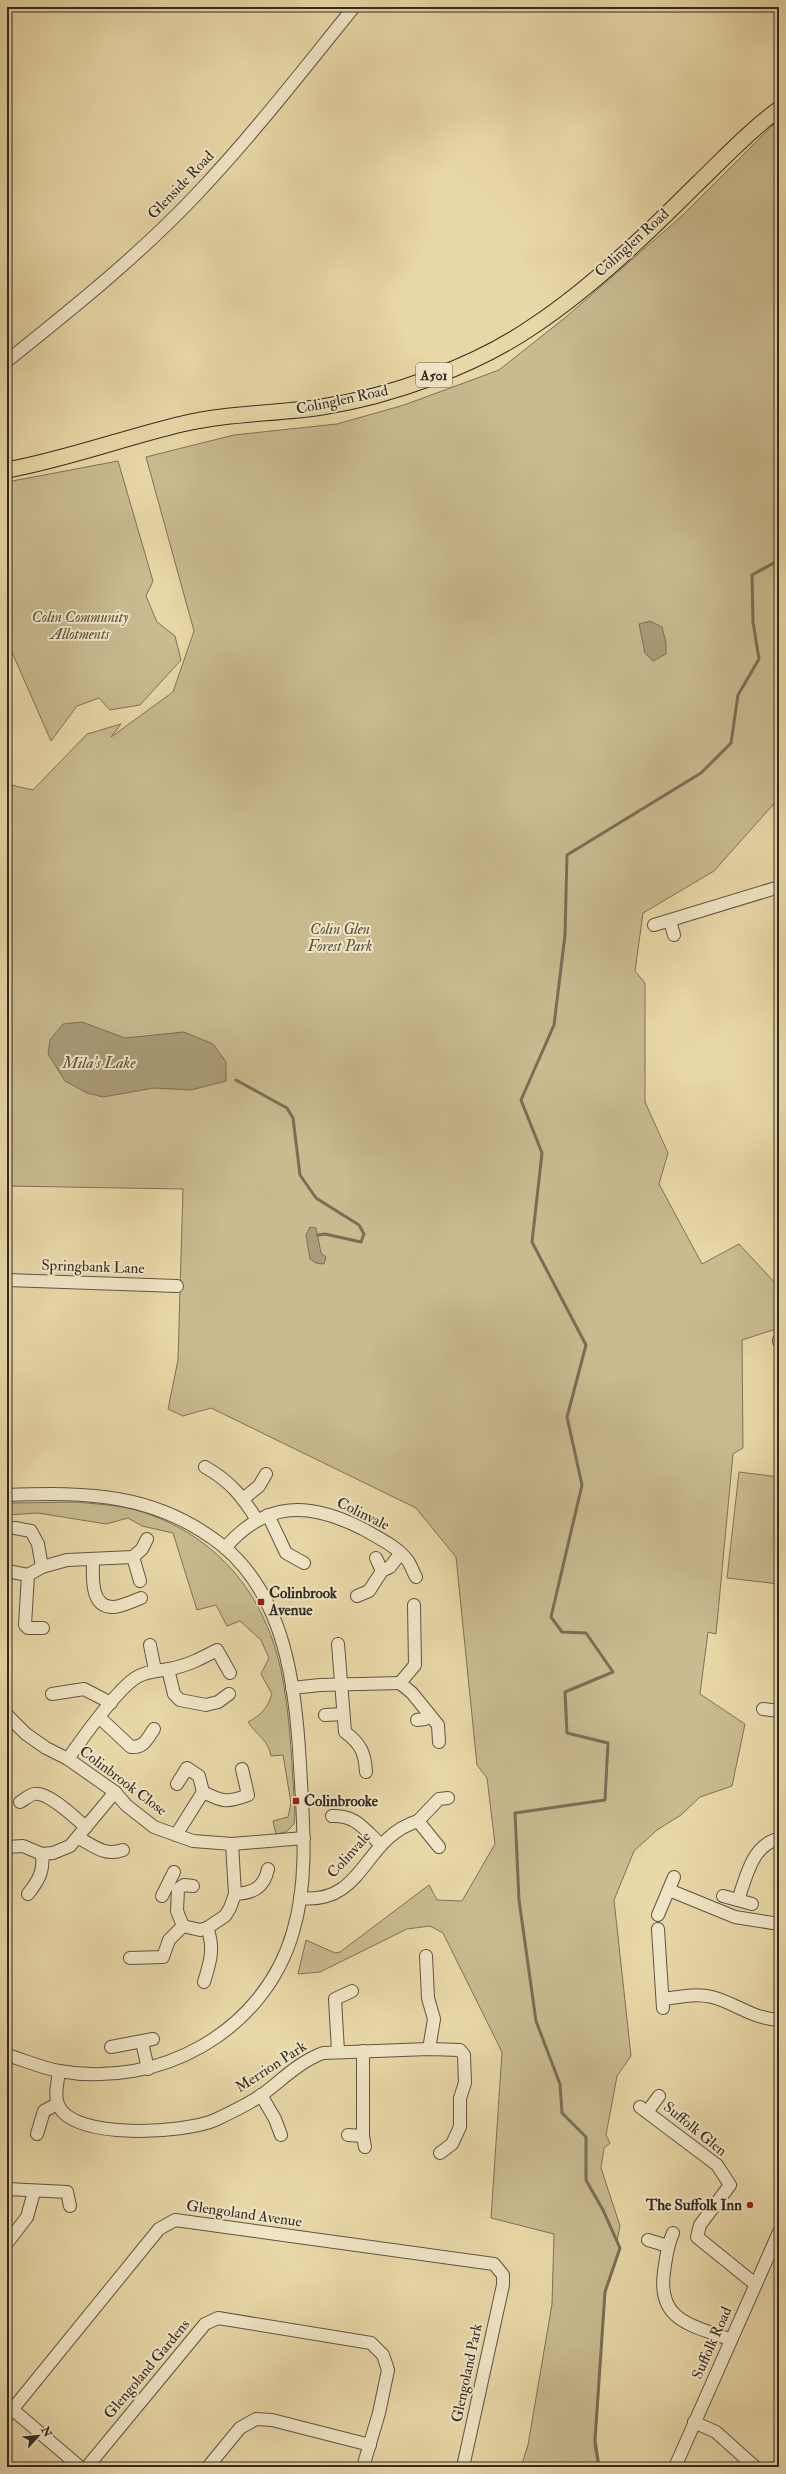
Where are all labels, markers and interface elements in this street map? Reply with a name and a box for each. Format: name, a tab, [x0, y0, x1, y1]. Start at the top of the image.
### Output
street label: Glenside Road	[144, 146, 219, 223]
street label: Colinglen Road	[591, 204, 674, 281]
road number: A501	[416, 363, 452, 387]
street label: Colinglen Road	[294, 381, 390, 419]
park label: Colin Community Allotments	[32, 608, 129, 644]
park label: Colin Glen Forest Park	[307, 920, 372, 956]
water label: Mila's Lake	[62, 1053, 136, 1073]
street label: Springbank Lane	[41, 1256, 145, 1279]
street label: Colinvale	[334, 1493, 392, 1535]
place label: Colinbrook Avenue	[268, 1584, 338, 1620]
marker: Colinbrook Avenue	[256, 1597, 266, 1607]
street label: Colinbrook Close	[76, 1742, 170, 1820]
place label: Colinbrooke	[304, 1792, 379, 1811]
marker: Colinbrooke	[291, 1796, 301, 1806]
street label: Colinvale	[323, 1828, 375, 1882]
street label: Merrion Park	[232, 2037, 310, 2097]
street label: Suffolk Glen	[659, 2098, 731, 2161]
street label: Glengoland Avenue	[185, 2196, 303, 2232]
place label: The Suffolk Inn	[645, 2196, 742, 2215]
marker: The Suffolk Inn	[745, 2200, 755, 2210]
street label: Suffolk Road	[688, 2303, 737, 2382]
street label: Glengoland Gardens	[100, 2315, 194, 2423]
street label: Glengoland Park	[447, 2322, 487, 2424]
north arrow	[18, 2416, 58, 2456]
text: N	[38, 2423, 55, 2440]

